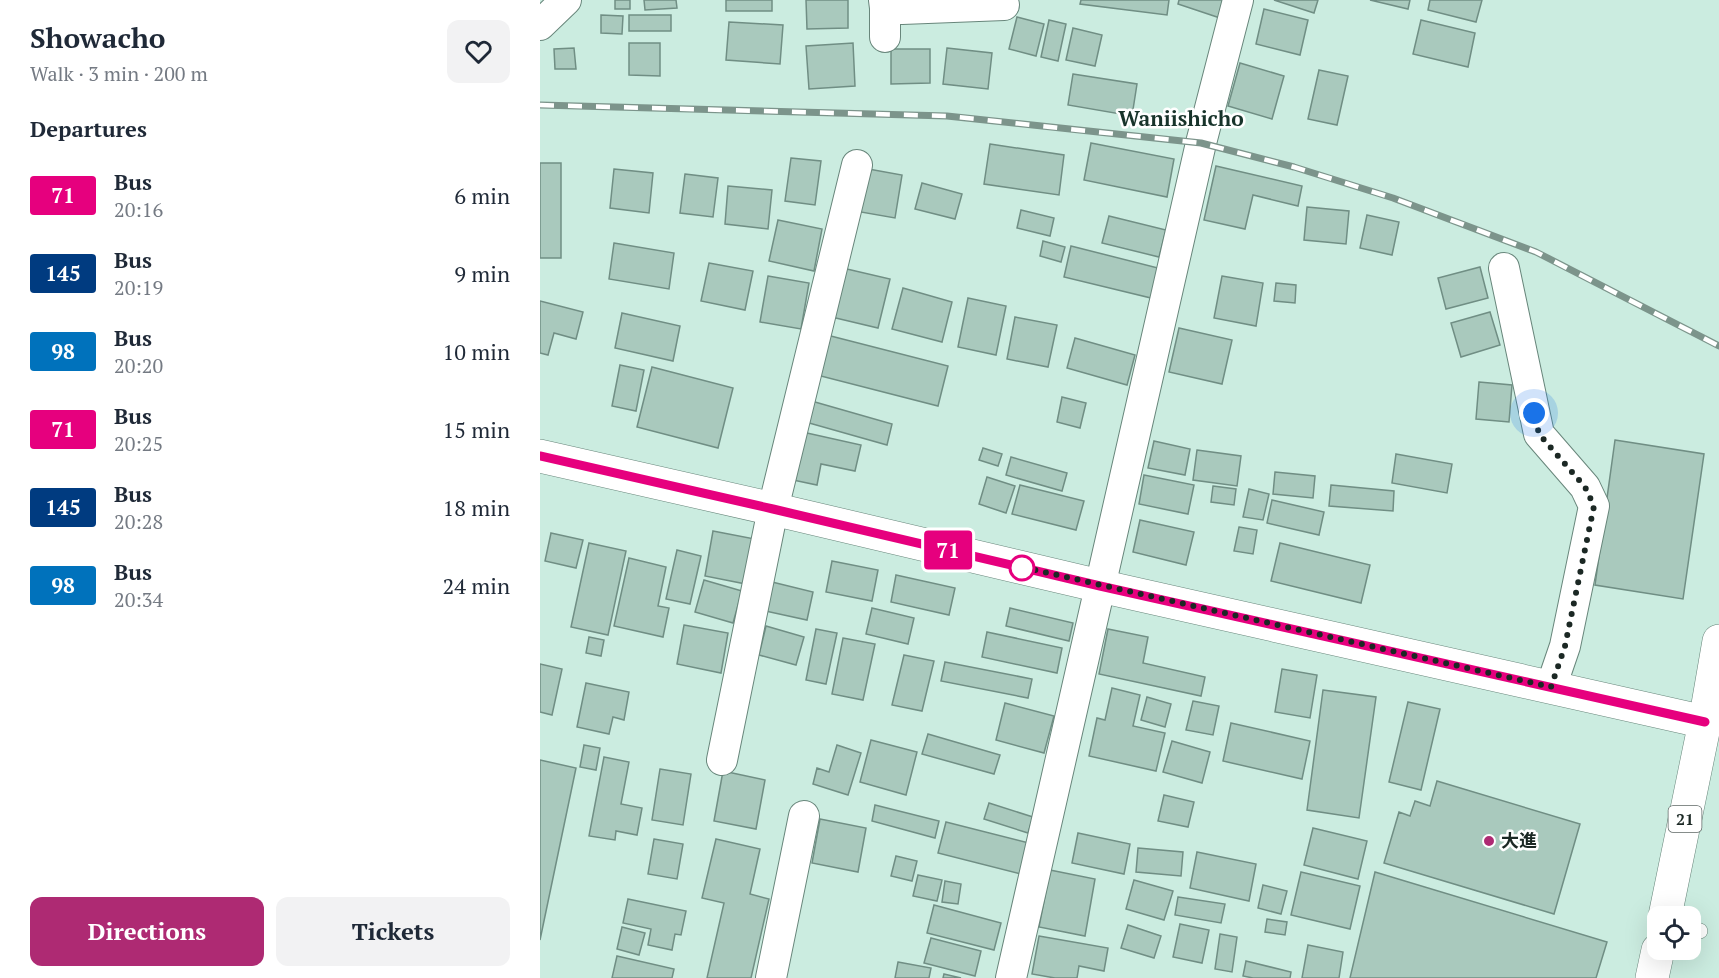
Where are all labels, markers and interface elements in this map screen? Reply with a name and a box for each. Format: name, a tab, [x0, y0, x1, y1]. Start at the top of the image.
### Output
text: Showacho	[30, 19, 166, 56]
button: heart	[447, 20, 510, 83]
text: Walk · 3 min · 200 m	[30, 60, 208, 87]
district label: Waniishicho	[1118, 104, 1244, 132]
text: Departures	[30, 114, 147, 143]
text: Bus	[114, 167, 152, 196]
text: 71	[51, 181, 75, 209]
text: 6 min	[454, 181, 510, 210]
text: 20:16	[114, 196, 163, 223]
text: Bus	[114, 245, 152, 274]
text: 145	[45, 259, 81, 287]
text: 9 min	[454, 259, 510, 288]
text: 20:19	[114, 274, 163, 301]
text: Bus	[114, 323, 152, 352]
text: 98	[51, 337, 75, 365]
text: 10 min	[443, 337, 510, 366]
text: 20:20	[114, 352, 163, 379]
your location	[1519, 398, 1549, 428]
text: Bus	[114, 401, 152, 430]
text: 71	[51, 415, 75, 443]
text: 15 min	[443, 415, 510, 444]
text: 20:25	[114, 430, 163, 457]
text: Bus	[114, 479, 152, 508]
text: 145	[45, 493, 81, 521]
text: 18 min	[443, 493, 510, 522]
text: 20:28	[114, 508, 163, 535]
line badge: 71	[921, 530, 975, 570]
text: 71	[936, 536, 960, 564]
unlabelled marker	[1009, 555, 1035, 581]
text: Bus	[114, 557, 152, 586]
text: 98	[51, 571, 75, 599]
text: 24 min	[443, 571, 510, 600]
text: 20:34	[114, 586, 163, 613]
road number: 21	[1668, 806, 1702, 832]
place label: 大進	[1501, 828, 1537, 852]
marker: 大進	[1482, 834, 1496, 848]
button: Directions	[30, 897, 264, 966]
button: Tickets	[276, 897, 510, 966]
map controls	[1647, 906, 1701, 960]
button: locate	[1647, 906, 1701, 960]

